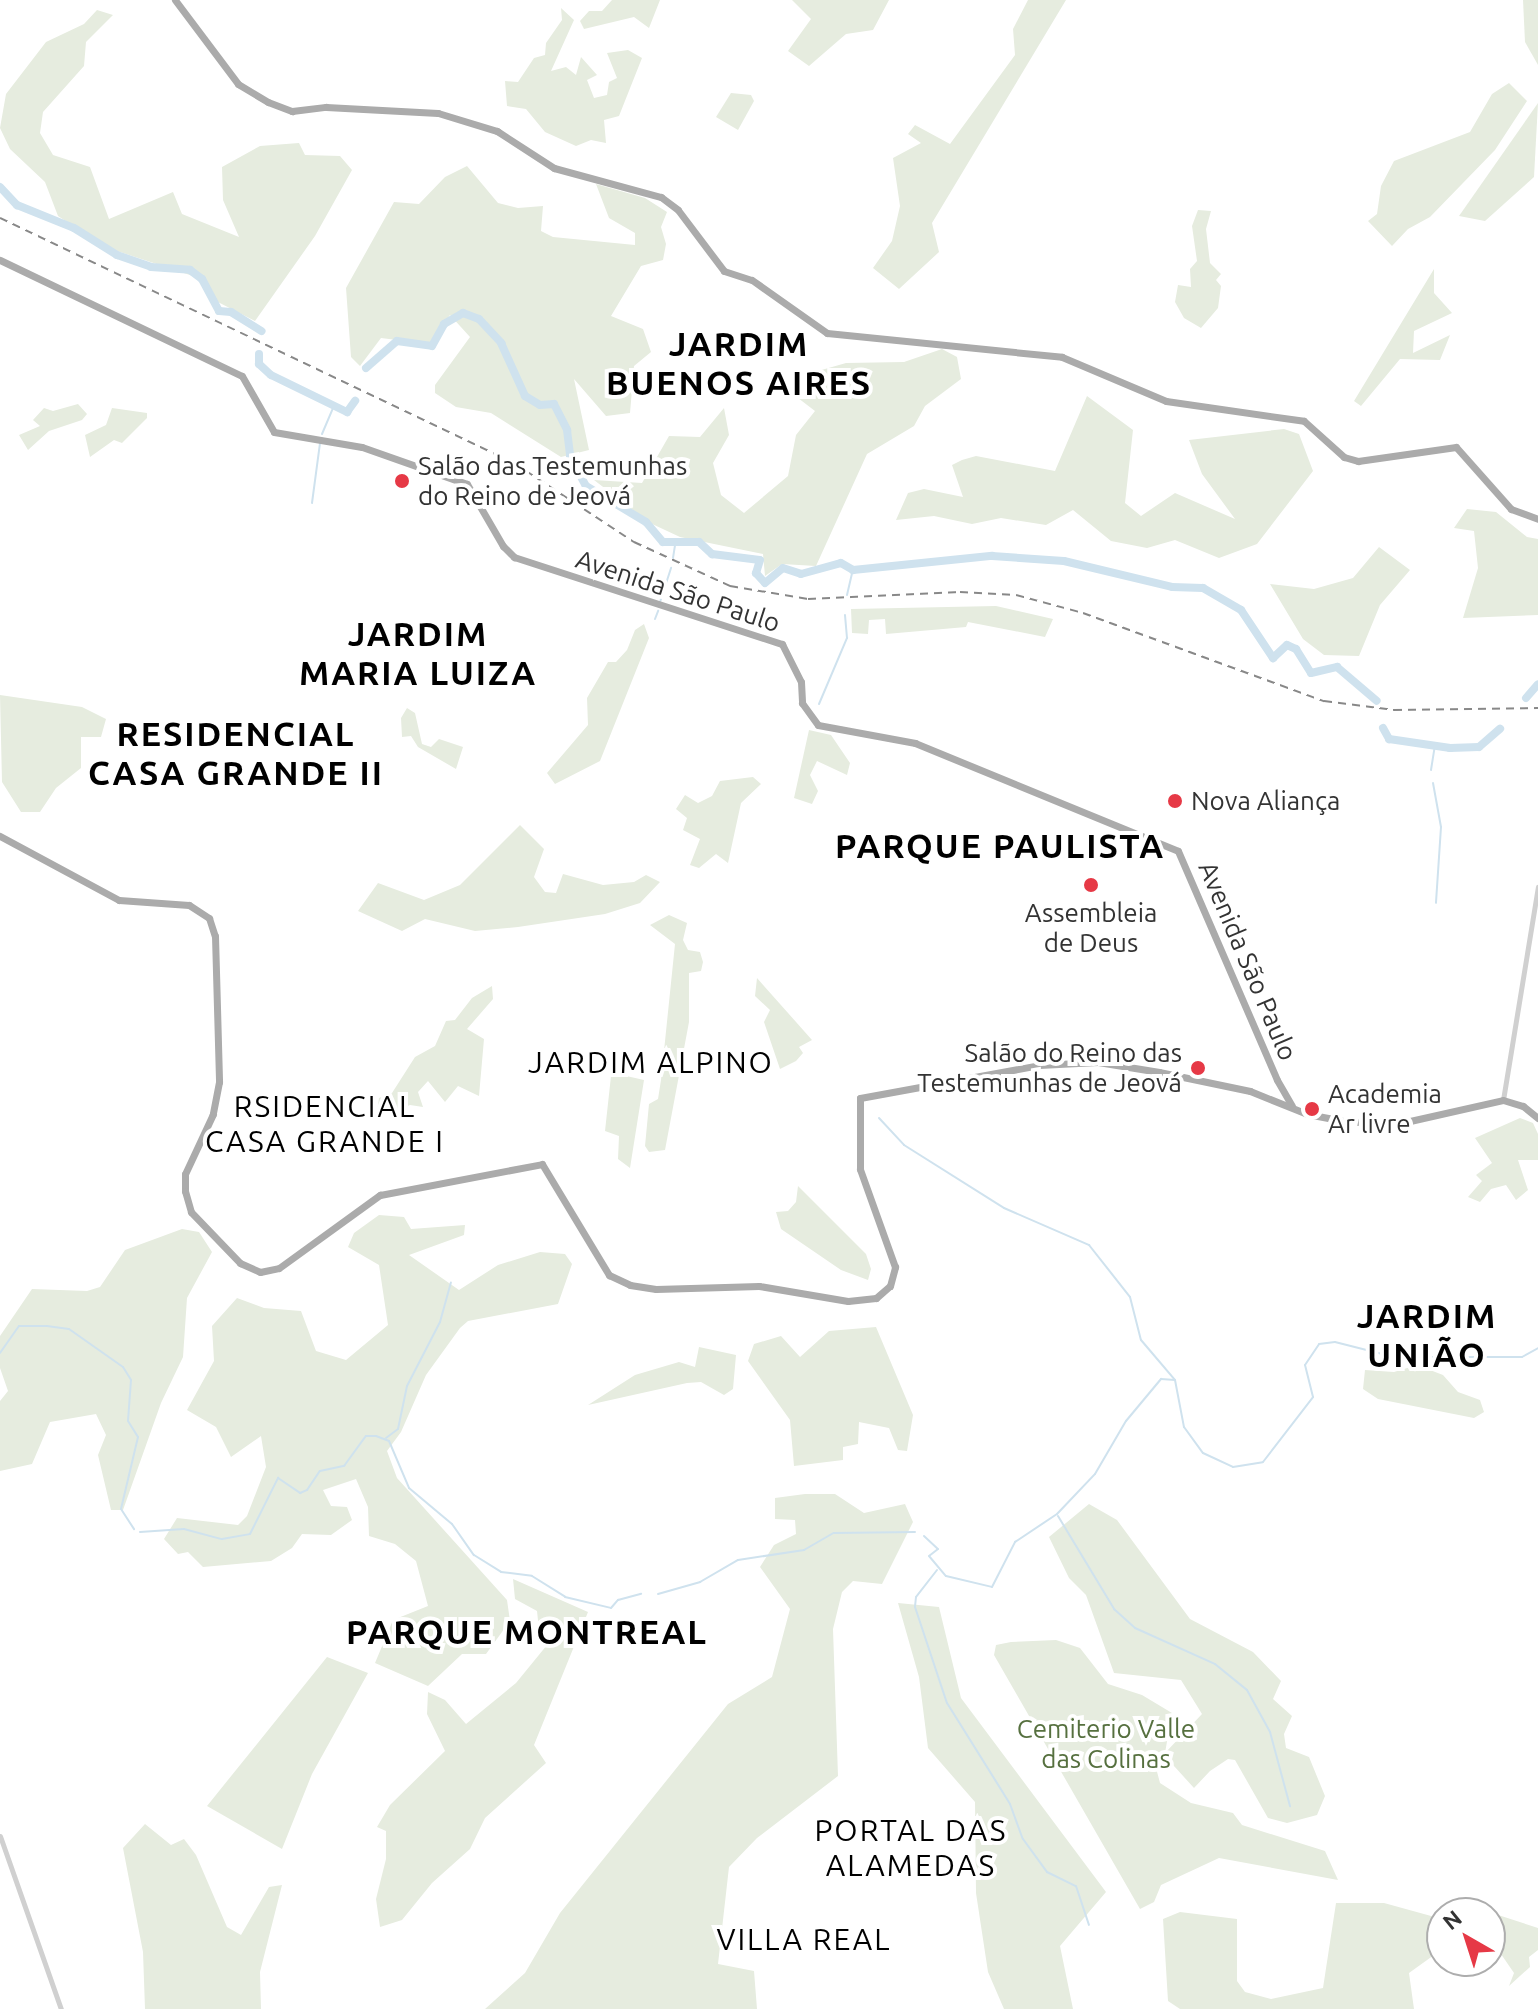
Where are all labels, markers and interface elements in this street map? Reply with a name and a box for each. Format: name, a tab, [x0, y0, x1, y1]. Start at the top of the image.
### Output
district label: JARDIM BUENOS AIRES	[606, 323, 872, 402]
place label: Salão das Testemunhas do Reino de Jeová	[418, 450, 687, 512]
marker: Salão das Testemunhas do Reino de Jeová	[393, 472, 411, 490]
street label: Avenida São Paulo	[572, 543, 784, 639]
district label: JARDIM MARIA LUIZA	[299, 613, 537, 692]
district label: RESIDENCIAL CASA GRANDE II	[88, 713, 384, 792]
place label: Nova Aliança	[1191, 785, 1340, 817]
marker: Nova Aliança	[1166, 792, 1184, 810]
district label: PARQUE PAULISTA	[835, 826, 1165, 866]
street label: Avenida São Paulo	[1192, 857, 1304, 1065]
marker: Assembleia de Deus	[1082, 876, 1100, 894]
place label: Assembleia de Deus	[1025, 897, 1157, 958]
place label: Salão do Reino das Testemunhas de Jeová	[917, 1037, 1182, 1098]
district label: JARDIM ALPINO	[528, 1044, 774, 1080]
marker: Salão do Reino das Testemunhas de Jeová	[1189, 1059, 1207, 1077]
place label: Academia Ar livre	[1328, 1078, 1442, 1140]
district label: RSIDENCIAL CASA GRANDE I	[205, 1088, 445, 1158]
marker: Academia Ar livre	[1303, 1100, 1321, 1118]
district label: JARDIM UNIÃO	[1357, 1295, 1497, 1374]
district label: PARQUE MONTREAL	[346, 1612, 708, 1652]
park label: Cemiterio Valle das Colinas	[1017, 1713, 1195, 1774]
district label: PORTAL DAS ALAMEDAS	[814, 1812, 1008, 1882]
north arrow	[1426, 1897, 1506, 1977]
text: N	[1438, 1905, 1466, 1934]
district label: VILLA REAL	[716, 1921, 892, 1957]

